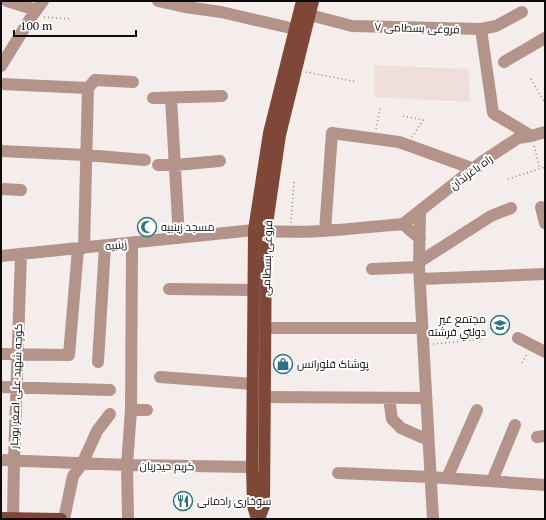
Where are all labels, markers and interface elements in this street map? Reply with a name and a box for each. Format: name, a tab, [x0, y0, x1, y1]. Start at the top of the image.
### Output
scale bar	[14, 12, 136, 38]
text: 100 m	[20, 18, 53, 33]
street label: فروغی بسطامی ۷	[374, 20, 460, 36]
street label: راه باغزندان	[447, 151, 495, 193]
mosque icon: مسجد زینبیه	[136, 216, 158, 238]
place label: مسجد زینبیه	[161, 220, 215, 234]
street label: فروغی بسطامی	[259, 220, 275, 296]
street label: زینبیه	[104, 237, 128, 253]
place label: مجتمع غير دولتي فرشته	[428, 312, 486, 341]
school or university icon: مجتمع غير دولتي فرشته	[489, 314, 511, 336]
street label: کوچه شهید علی اصغر بوجار	[7, 323, 25, 450]
shop icon: پوشاک فلورانس	[272, 353, 294, 375]
place label: پوشاک فلورانس	[297, 357, 369, 371]
street label: کریم حیدریان	[140, 459, 195, 474]
restaurant icon: سوخاری رادمانی	[172, 490, 194, 512]
place label: سوخاری رادمانی	[197, 494, 271, 508]

